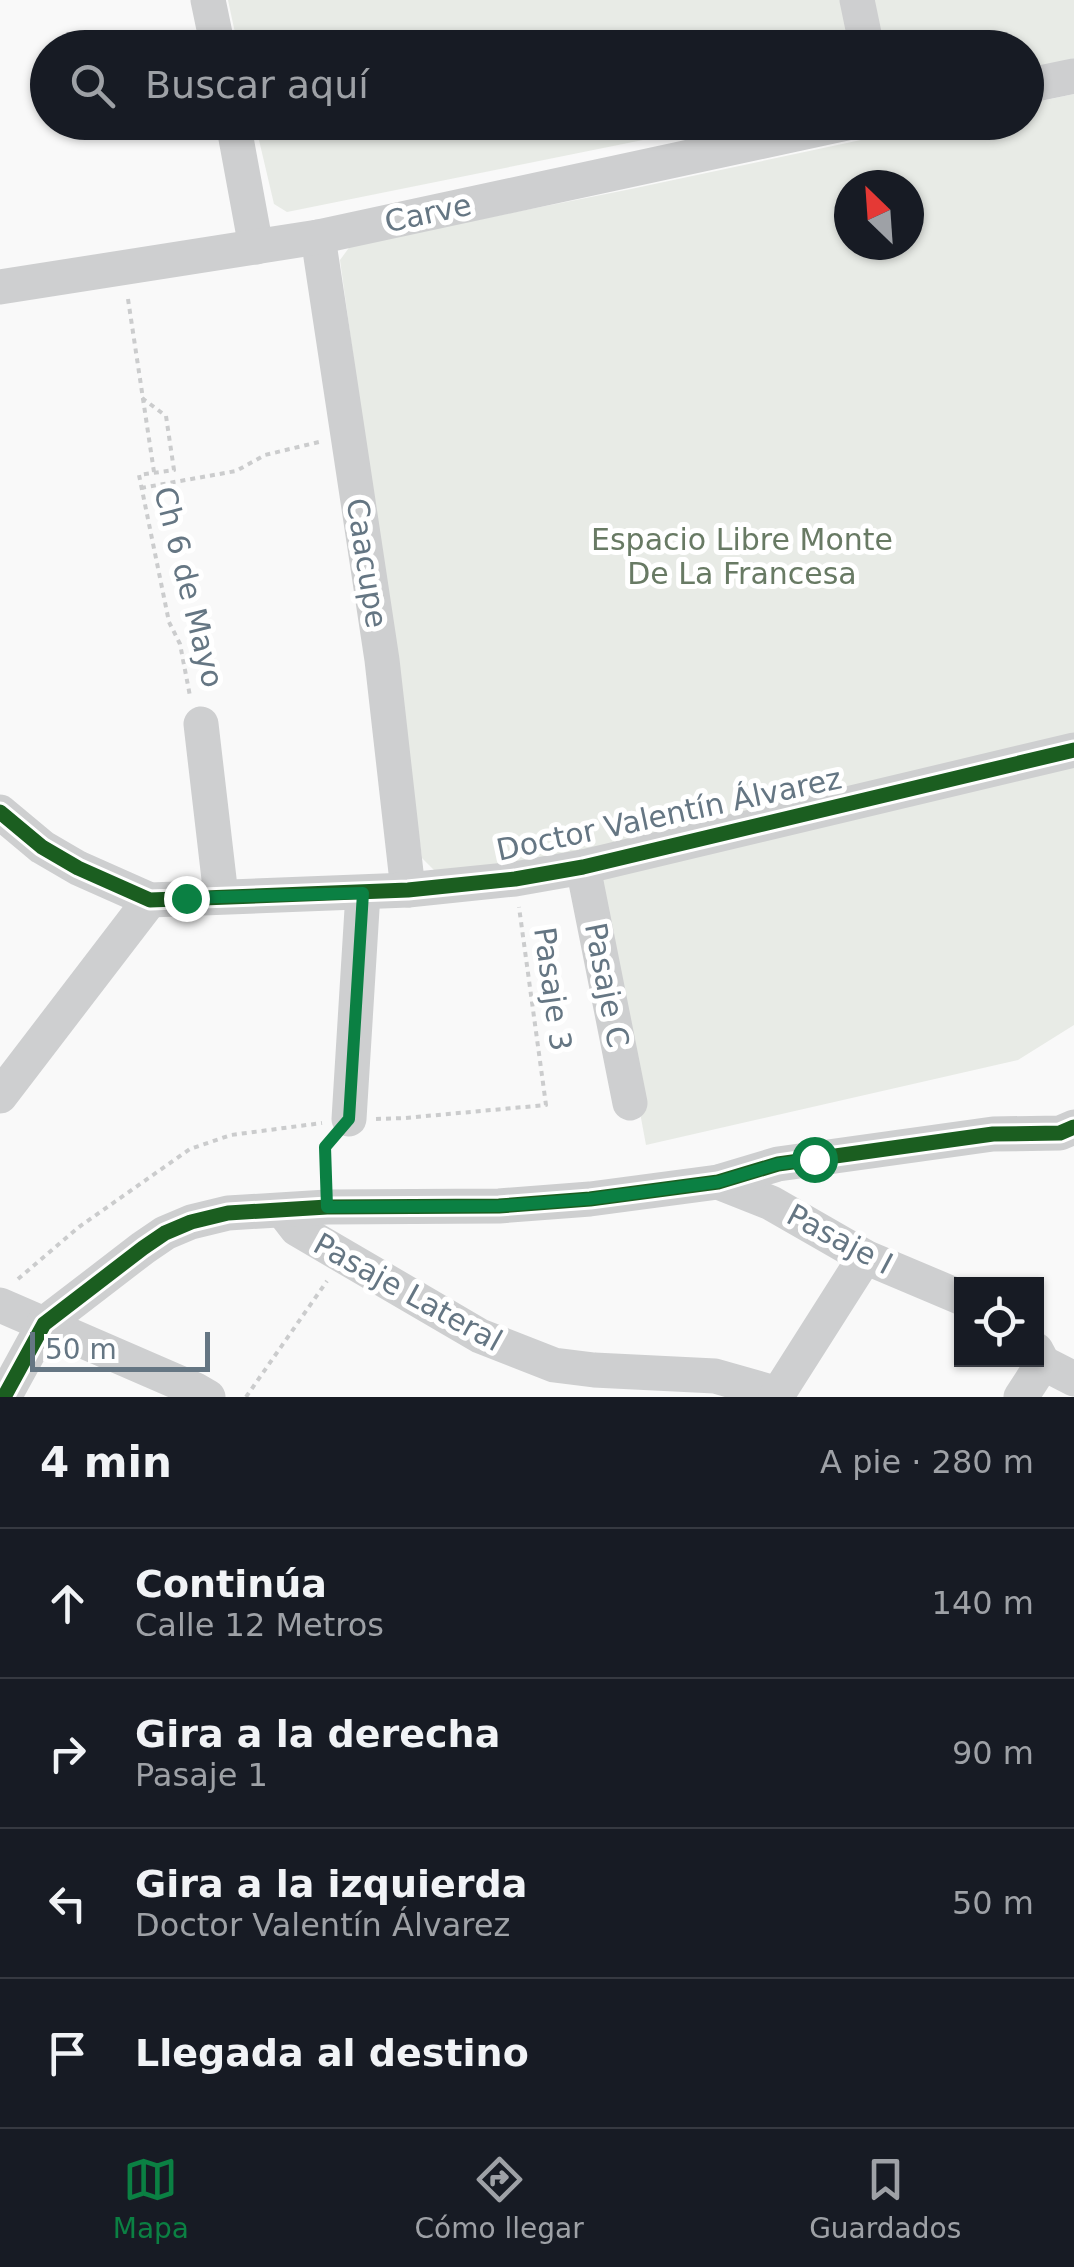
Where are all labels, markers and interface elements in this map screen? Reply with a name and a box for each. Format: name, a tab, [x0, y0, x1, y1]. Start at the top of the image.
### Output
search box	[30, 30, 1044, 140]
icon: search	[65, 58, 120, 113]
text: Buscar aquí	[145, 63, 369, 107]
north arrow	[834, 170, 924, 260]
street label: Carve	[381, 187, 475, 239]
street label: Ch 6 de Mayo	[147, 483, 231, 691]
street label: Caacupe	[339, 496, 395, 630]
park label: Espacio Libre Monte De La Francesa	[591, 522, 893, 591]
street label: Doctor Valentín Álvarez	[493, 760, 845, 868]
route end	[164, 876, 210, 922]
street label: Pasaje C	[578, 920, 636, 1050]
street label: Pasaje 3	[527, 925, 579, 1053]
route start	[792, 1137, 838, 1183]
street label: Pasaje I	[781, 1197, 899, 1281]
street label: Pasaje Lateral	[308, 1226, 508, 1358]
map controls	[954, 1277, 1044, 1367]
button: locate	[954, 1277, 1044, 1367]
scale bar	[30, 1327, 210, 1372]
text: 50 m	[45, 1333, 117, 1366]
text: 4 min	[40, 1438, 172, 1487]
text: A pie · 280 m	[820, 1443, 1034, 1481]
text: Continúa	[135, 1562, 327, 1606]
icon: ahead	[40, 1576, 95, 1631]
text: 140 m	[932, 1584, 1034, 1622]
text: Calle 12 Metros	[135, 1606, 384, 1644]
text: Gira a la derecha	[135, 1712, 500, 1756]
icon: right	[40, 1726, 95, 1781]
text: 90 m	[952, 1734, 1034, 1772]
text: Pasaje 1	[135, 1756, 268, 1794]
text: Gira a la izquierda	[135, 1862, 527, 1906]
icon: left	[40, 1876, 95, 1931]
text: 50 m	[952, 1884, 1034, 1922]
text: Doctor Valentín Álvarez	[135, 1906, 510, 1944]
icon: arrive	[40, 2026, 95, 2081]
text: Llegada al destino	[135, 2031, 529, 2075]
tab: Mapa	[113, 2152, 189, 2245]
tab: Cómo llegar	[414, 2152, 584, 2245]
tab: Guardados	[809, 2152, 961, 2245]

